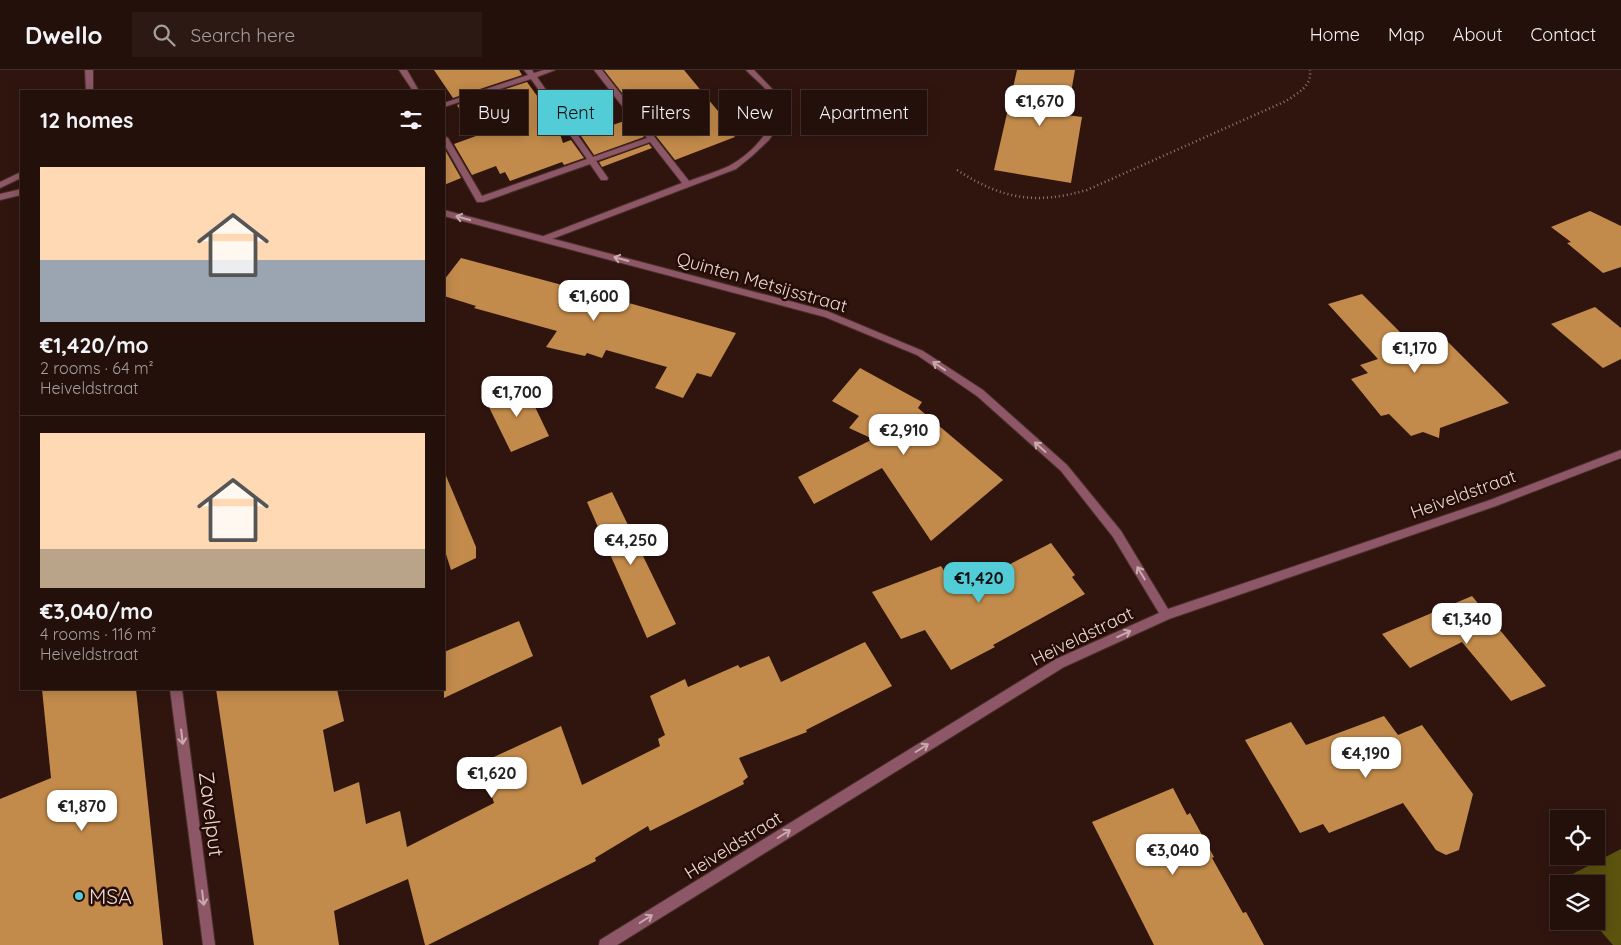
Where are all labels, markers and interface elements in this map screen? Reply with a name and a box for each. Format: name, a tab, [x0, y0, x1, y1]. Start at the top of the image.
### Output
search box	[132, 12, 482, 57]
text: Dwello	[25, 20, 102, 50]
icon: search	[150, 21, 178, 49]
text: Search here	[190, 23, 295, 47]
text: Home	[1310, 23, 1360, 46]
text: Map	[1388, 23, 1425, 46]
text: About	[1453, 23, 1503, 46]
text: Contact	[1531, 23, 1596, 46]
pin: €1,670	[999, 85, 1081, 127]
chip: Buy	[460, 90, 528, 135]
chip: Rent	[538, 90, 613, 135]
chip: Filters	[623, 90, 709, 135]
chip: New	[719, 90, 791, 135]
chip: Apartment	[801, 90, 927, 135]
text: €1,670	[1016, 91, 1064, 111]
icon: filters	[397, 106, 425, 134]
text: 12 homes	[40, 107, 133, 133]
icon: home	[188, 200, 278, 290]
one-way arrow	[456, 213, 472, 222]
street label: Quinten Metsijsstraat	[674, 247, 850, 317]
one-way arrow	[613, 254, 629, 263]
pin: €1,600	[553, 280, 635, 322]
text: €1,600	[569, 286, 619, 306]
text: €1,420/mo	[40, 332, 149, 358]
pin: €1,170	[1374, 332, 1456, 374]
text: €1,170	[1393, 338, 1437, 358]
text: 2 rooms · 64 m²	[40, 358, 154, 378]
one-way arrow	[932, 361, 946, 371]
pin: €1,700	[476, 376, 558, 418]
text: Heiveldstraat	[40, 378, 139, 398]
text: €1,700	[492, 382, 542, 402]
pin: €2,910	[863, 414, 945, 456]
text: €2,910	[880, 420, 928, 440]
one-way arrow	[1033, 441, 1046, 452]
street label: Heiveldstraat	[1407, 464, 1519, 524]
icon: home	[188, 465, 278, 555]
pin: €4,250	[590, 524, 672, 566]
text: €4,250	[605, 530, 657, 550]
pin: €1,420	[938, 562, 1020, 604]
one-way arrow	[1135, 567, 1145, 581]
text: €1,420	[955, 568, 1004, 588]
text: €3,040/mo	[40, 598, 153, 624]
street label: Heiveldstraat	[1027, 601, 1137, 671]
pin: €1,340	[1426, 602, 1508, 645]
text: €1,340	[1443, 609, 1491, 629]
text: 4 rooms · 116 m²	[40, 624, 156, 644]
one-way arrow	[1116, 629, 1131, 638]
text: Heiveldstraat	[40, 644, 139, 664]
one-way arrow	[178, 729, 188, 745]
pin: €4,190	[1325, 736, 1407, 779]
one-way arrow	[915, 743, 929, 753]
text: €4,190	[1342, 743, 1390, 763]
pin: €1,620	[451, 756, 533, 799]
text: €1,620	[468, 763, 516, 783]
street label: Zavelput	[194, 770, 230, 858]
pin: €1,870	[41, 790, 123, 832]
text: €1,870	[58, 796, 106, 816]
street label: Heiveldstraat	[680, 806, 786, 884]
map controls	[1550, 810, 1605, 930]
button: locate	[1550, 810, 1605, 865]
one-way arrow	[777, 829, 791, 839]
pin: €3,040	[1132, 834, 1214, 876]
text: €3,040	[1147, 840, 1199, 860]
button: layers	[1550, 875, 1605, 930]
place label: MSA	[89, 883, 132, 909]
marker: MSA	[73, 890, 85, 902]
one-way arrow	[198, 890, 208, 906]
one-way arrow	[639, 914, 653, 925]

